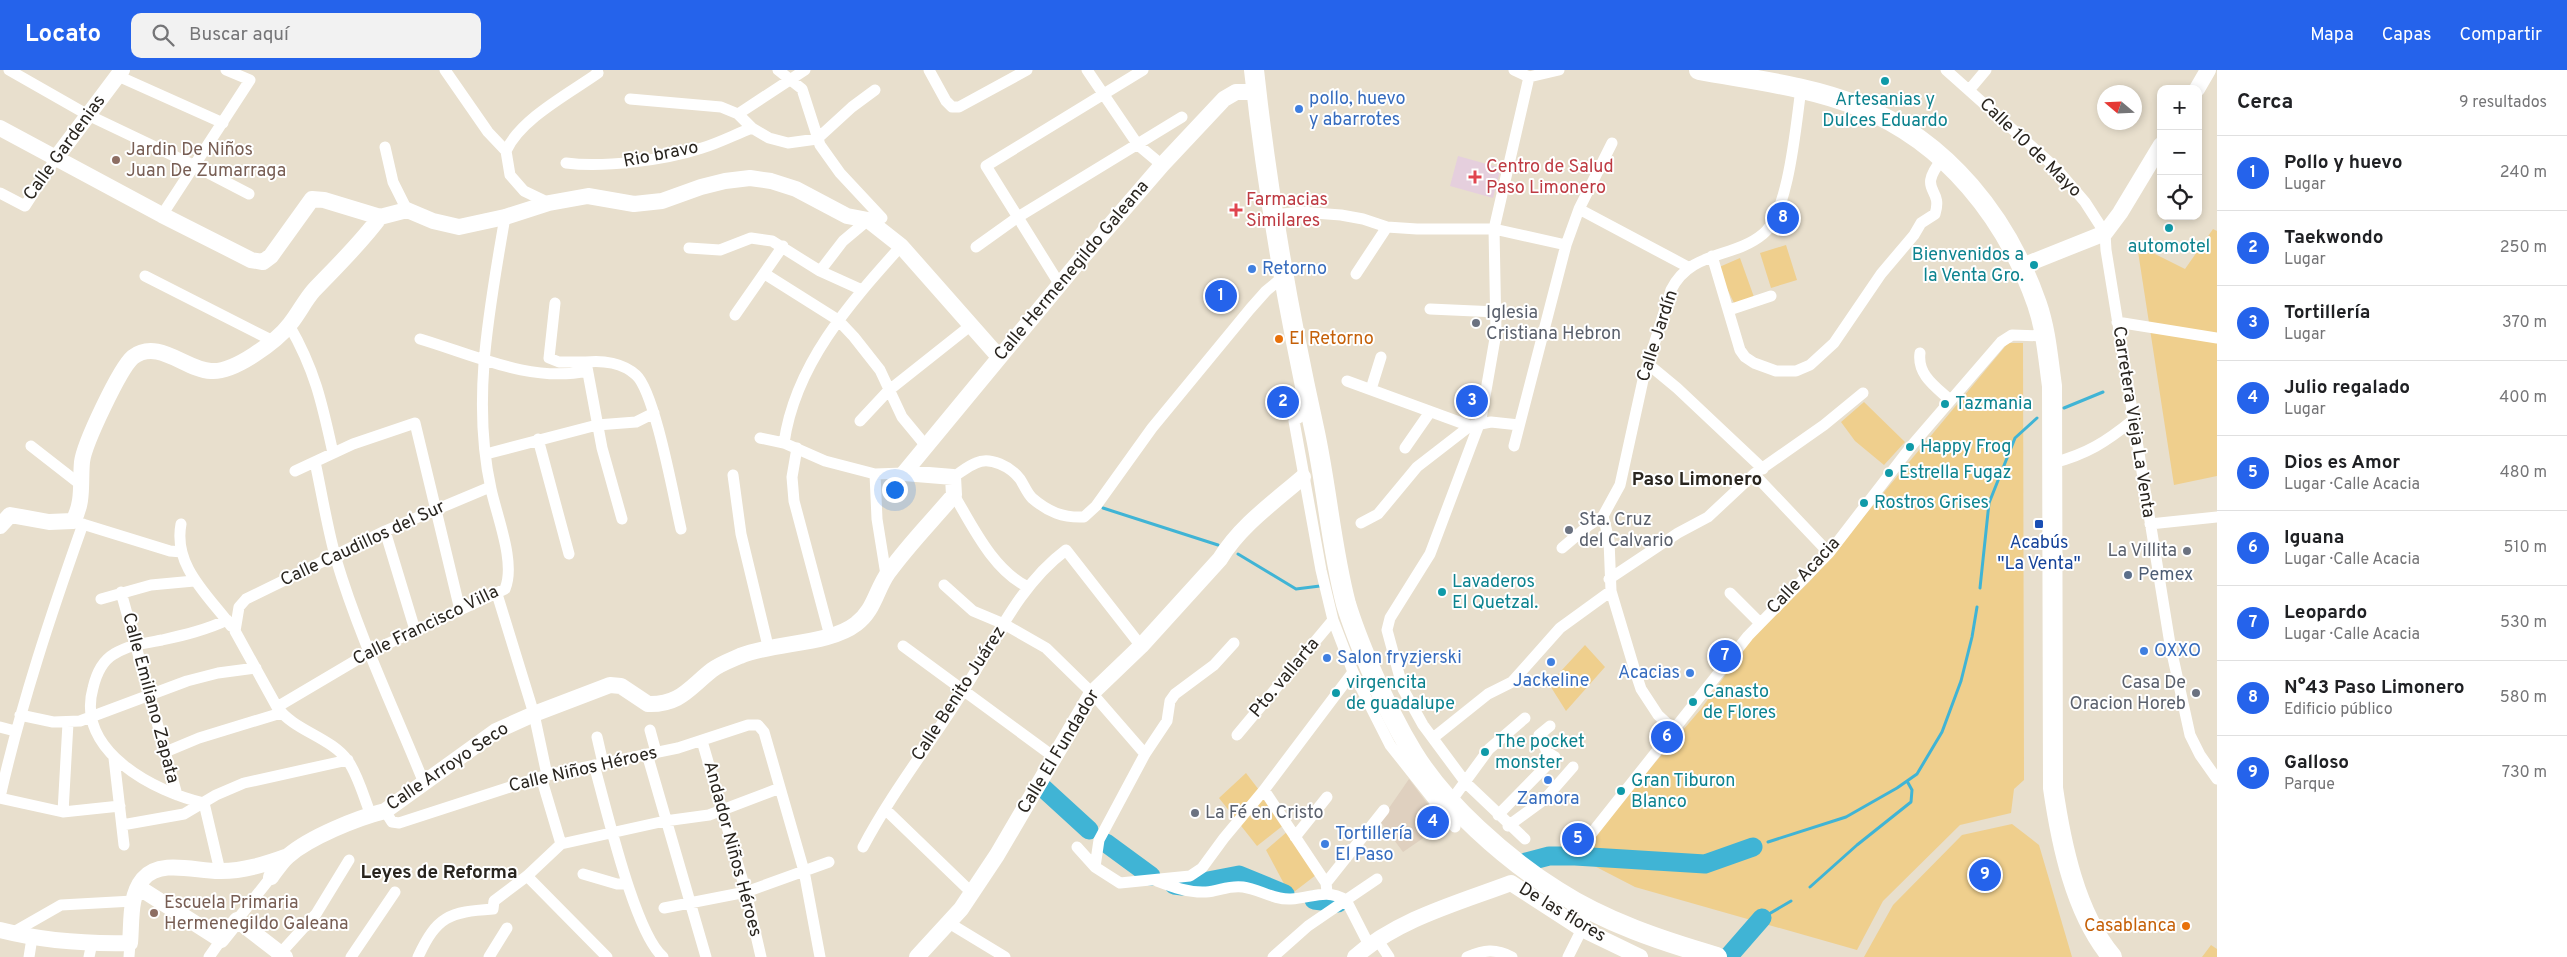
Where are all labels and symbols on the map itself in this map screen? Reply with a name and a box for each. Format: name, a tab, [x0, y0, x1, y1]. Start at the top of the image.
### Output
marker: Artesanias y Dulces Eduardo	[1879, 75, 1891, 87]
north arrow	[2097, 85, 2142, 130]
place label: pollo, huevo y abarrotes	[1309, 88, 1406, 132]
place label: Artesanias y Dulces Eduardo	[1822, 89, 1948, 133]
street label: Calle Gardenias	[19, 90, 111, 206]
street label: Calle 10 de Mayo	[1974, 93, 2086, 203]
marker: pollo, huevo y abarrotes	[1293, 103, 1305, 115]
street label: Rio bravo	[621, 136, 701, 174]
place label: Jardin De Niños Juan De Zumarraga	[126, 139, 286, 183]
marker: Jardin De Niños Juan De Zumarraga	[110, 154, 122, 166]
place label: Centro de Salud Paso Limonero	[1486, 156, 1614, 200]
marker: Centro de Salud Paso Limonero	[1468, 170, 1482, 184]
street label: Calle Hermenegildo Galeana	[990, 176, 1154, 366]
place label: Farmacias Similares	[1246, 189, 1328, 233]
pin: 8	[1767, 199, 1799, 237]
marker: Farmacias Similares	[1230, 204, 1242, 216]
marker: automotel	[2163, 222, 2175, 234]
place label: automotel	[2128, 236, 2210, 259]
place label: Bienvenidos a la Venta Gro.	[1912, 244, 2024, 288]
place label: Retorno	[1262, 258, 1327, 281]
marker: Bienvenidos a la Venta Gro.	[2028, 259, 2040, 271]
marker: Retorno	[1246, 263, 1258, 275]
pin: 1	[1205, 277, 1237, 315]
street label: Calle Jardín	[1632, 287, 1684, 385]
place label: Iglesia Cristiana Hebron	[1486, 302, 1621, 346]
marker: Iglesia Cristiana Hebron	[1470, 317, 1482, 329]
street label: Carretera Vieja La Venta	[2107, 325, 2159, 519]
place label: El Retorno	[1289, 328, 1374, 351]
marker: El Retorno	[1273, 333, 1285, 345]
pin: 3	[1456, 382, 1488, 420]
pin: 2	[1267, 383, 1299, 421]
place label: Tazmania	[1955, 393, 2032, 416]
marker: Tazmania	[1939, 398, 1951, 410]
place label: Happy Frog	[1920, 436, 2011, 459]
marker: Happy Frog	[1904, 441, 1916, 453]
place label: Estrella Fugaz	[1899, 462, 2012, 485]
marker: Estrella Fugaz	[1883, 467, 1895, 479]
district label: Paso Limonero	[1632, 468, 1762, 492]
your location	[882, 477, 908, 503]
place label: Rostros Grises	[1874, 492, 1989, 515]
street label: Calle Caudillos del Sur	[277, 496, 449, 592]
marker: Rostros Grises	[1858, 497, 1870, 509]
place label: Sta. Cruz del Calvario	[1579, 509, 1674, 553]
marker: Acabús "La Venta"	[2033, 518, 2045, 530]
marker: Sta. Cruz del Calvario	[1563, 524, 1575, 536]
place label: Acabús "La Venta"	[1997, 532, 2081, 576]
street label: Calle Acacia	[1762, 533, 1846, 619]
place label: La Villita	[2108, 540, 2177, 563]
marker: La Villita	[2181, 545, 2193, 557]
place label: Pemex	[2138, 564, 2193, 587]
marker: Pemex	[2122, 569, 2134, 581]
place label: Lavaderos El Quetzal.	[1452, 571, 1538, 615]
street label: Calle Francisco Villa	[349, 581, 503, 671]
marker: Lavaderos El Quetzal.	[1436, 586, 1448, 598]
street label: Calle Emiliano Zapata	[116, 610, 184, 786]
street label: Calle Benito Juárez	[907, 622, 1011, 766]
street label: Pto. vallarta	[1245, 633, 1325, 723]
pin: 7	[1709, 637, 1741, 675]
place label: OXXO	[2154, 640, 2201, 663]
marker: OXXO	[2138, 645, 2150, 657]
place label: Salon fryzjerski	[1337, 647, 1462, 670]
marker: Salon fryzjerski	[1321, 652, 1333, 664]
marker: Jackeline	[1545, 656, 1557, 668]
place label: Acacias	[1618, 662, 1680, 685]
marker: Acacias	[1684, 667, 1696, 679]
place label: Jackeline	[1513, 670, 1589, 693]
place label: virgencita de guadalupe	[1346, 672, 1455, 716]
place label: Casa De Oracion Horeb	[2070, 672, 2186, 716]
place label: Canasto de Flores	[1703, 681, 1776, 725]
street label: Calle El Fundador	[1013, 686, 1105, 818]
marker: virgencita de guadalupe	[1330, 687, 1342, 699]
marker: Casa De Oracion Horeb	[2190, 687, 2202, 699]
marker: Canasto de Flores	[1687, 696, 1699, 708]
street label: Calle Arroyo Seco	[382, 718, 514, 816]
pin: 6	[1651, 718, 1683, 756]
place label: The pocket monster	[1495, 731, 1585, 775]
street label: Calle Niños Héroes	[507, 742, 659, 798]
marker: The pocket monster	[1479, 746, 1491, 758]
street label: Andador Niños Héroes	[697, 759, 767, 939]
place label: Gran Tiburon Blanco	[1631, 770, 1735, 814]
marker: Zamora	[1542, 774, 1554, 786]
marker: Gran Tiburon Blanco	[1615, 785, 1627, 797]
place label: Zamora	[1517, 788, 1579, 811]
place label: La Fé en Cristo	[1205, 802, 1324, 825]
pin: 4	[1417, 803, 1449, 841]
marker: La Fé en Cristo	[1189, 807, 1201, 819]
pin: 5	[1562, 820, 1594, 858]
place label: Tortillería El Paso	[1335, 823, 1412, 867]
marker: Tortillería El Paso	[1319, 838, 1331, 850]
pin: 9	[1969, 856, 2001, 894]
district label: Leyes de Reforma	[360, 861, 518, 885]
street label: De las flores	[1514, 878, 1610, 948]
place label: Escuela Primaria Hermenegildo Galeana	[164, 892, 349, 936]
marker: Escuela Primaria Hermenegildo Galeana	[148, 907, 160, 919]
place label: Casablanca	[2084, 915, 2176, 938]
marker: Casablanca	[2180, 920, 2192, 932]

